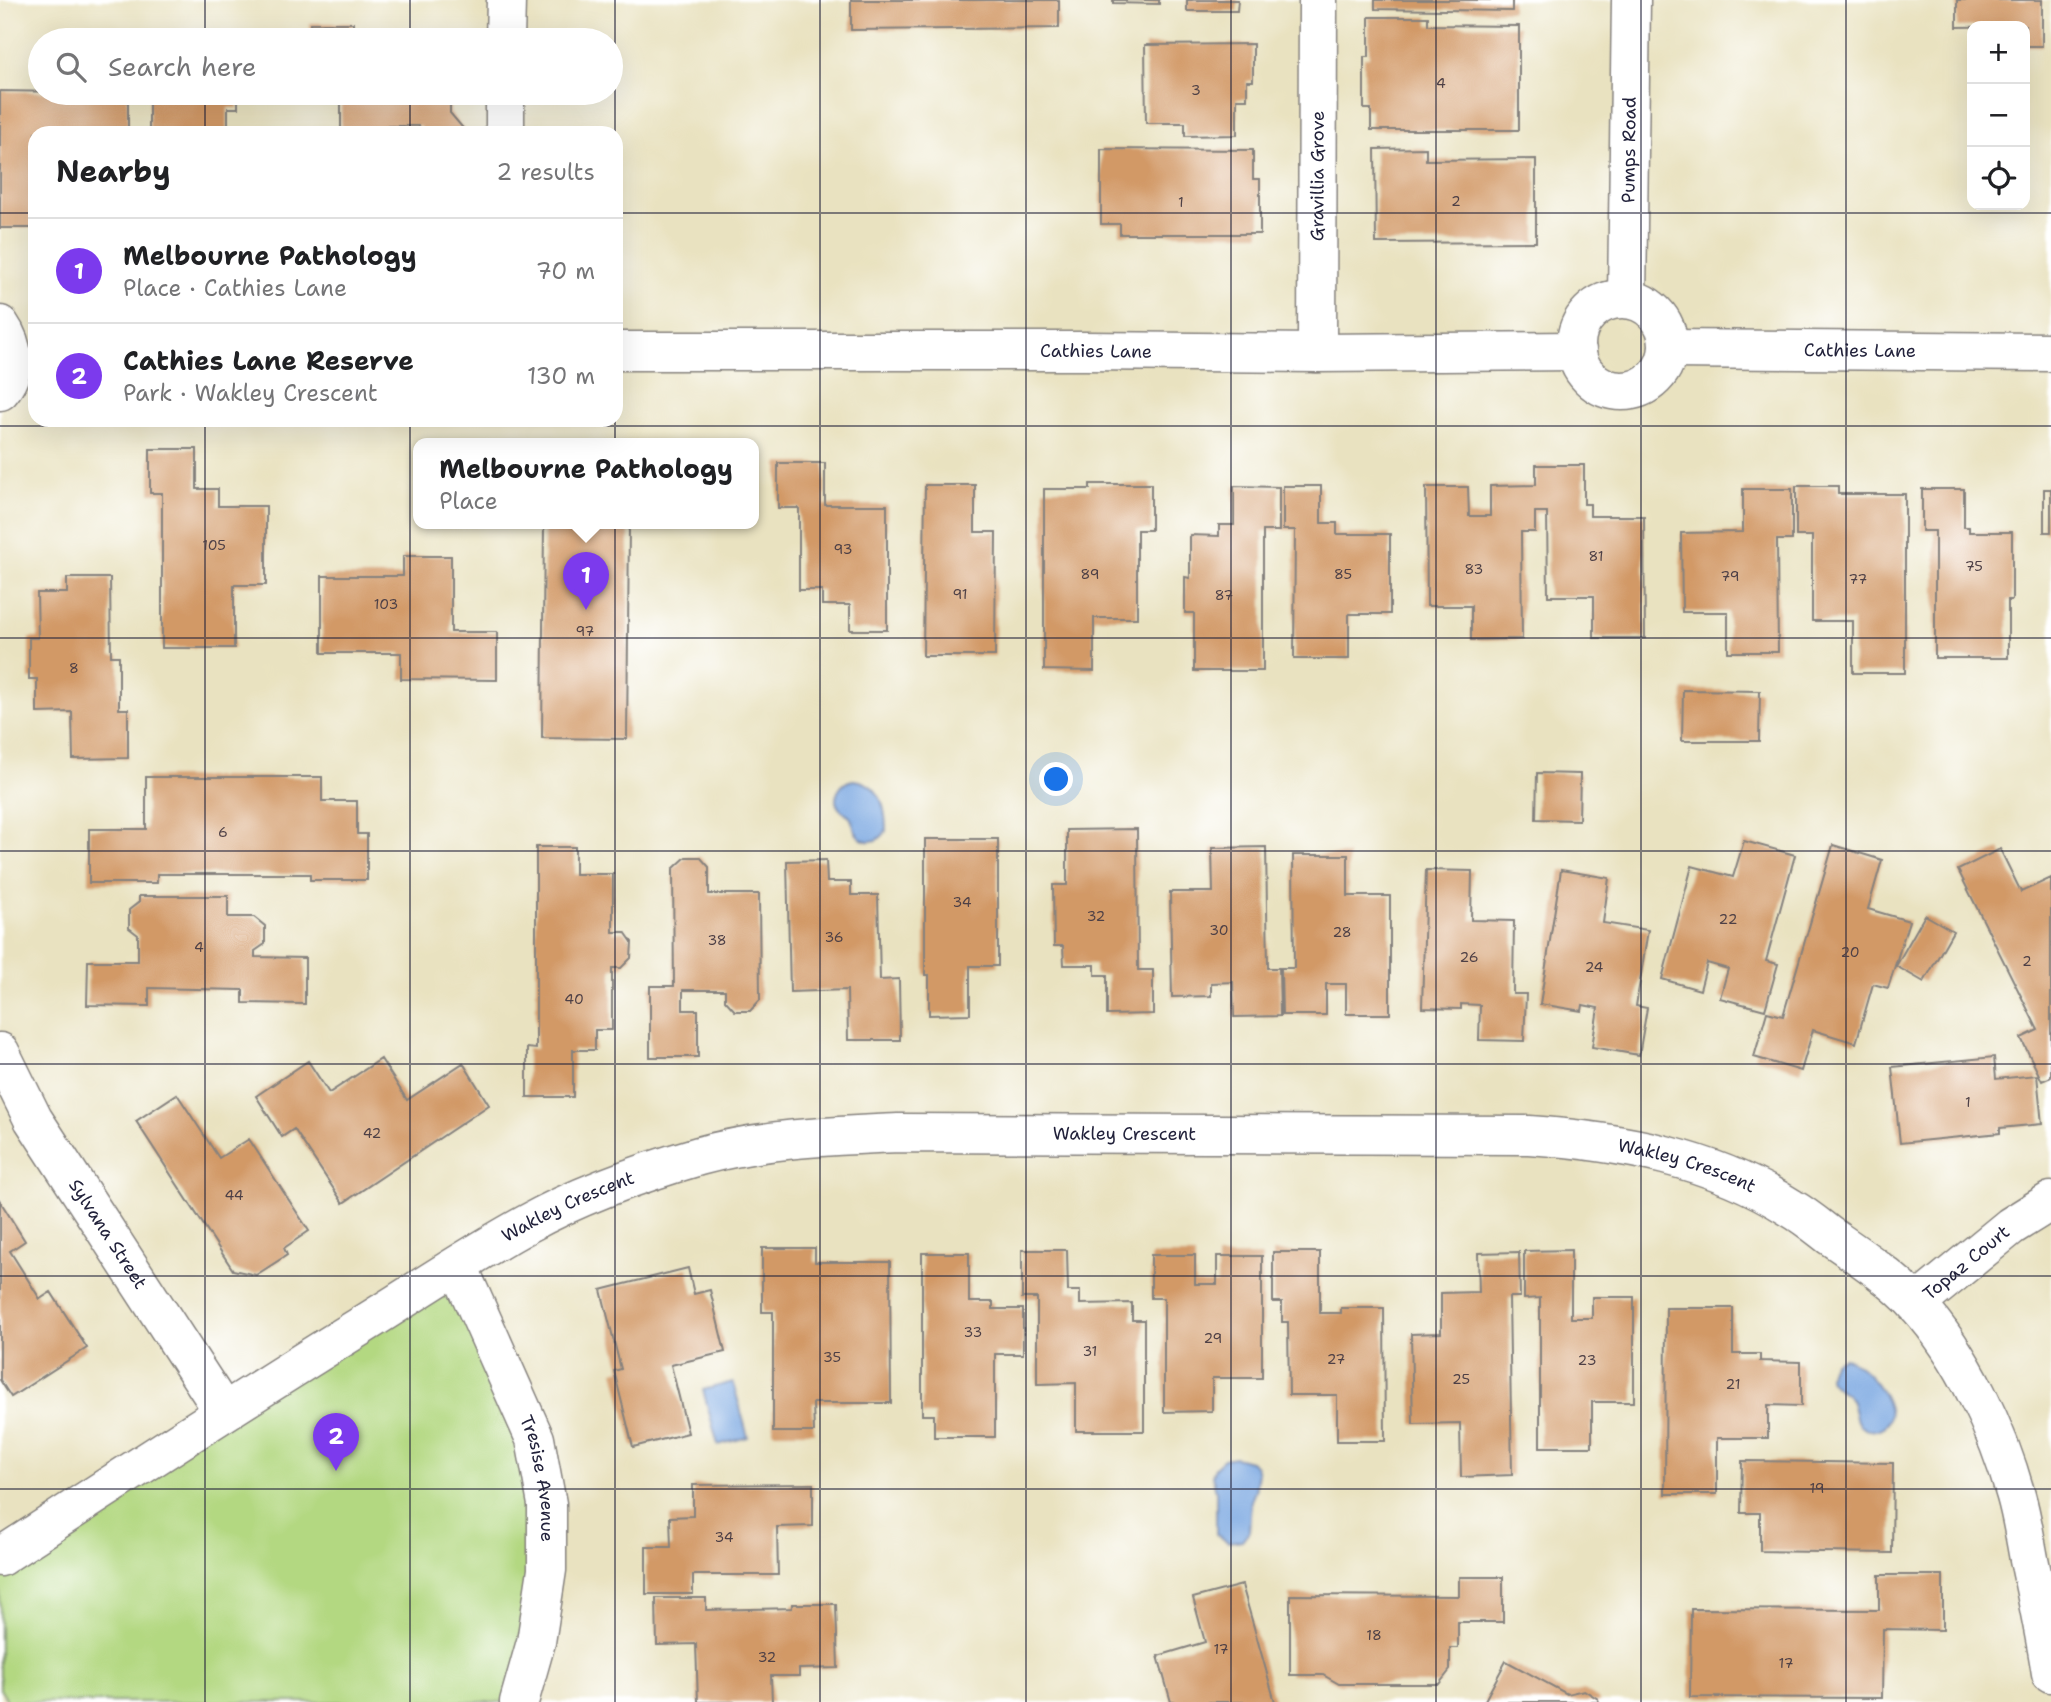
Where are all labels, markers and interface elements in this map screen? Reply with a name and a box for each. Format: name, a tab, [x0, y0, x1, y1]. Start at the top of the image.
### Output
map controls	[1967, 21, 2030, 210]
button: +	[1967, 21, 2030, 84]
search box	[28, 28, 623, 105]
icon: search	[52, 48, 90, 86]
text: Search here	[108, 49, 257, 84]
house number: 4	[1436, 74, 1446, 92]
house number: 3	[1191, 81, 1201, 99]
button: −	[1967, 84, 2030, 147]
street label: Pumps Road	[1616, 97, 1642, 203]
street label: Gravillia Grove	[1305, 111, 1330, 241]
button: locate	[1967, 147, 2030, 210]
text: Nearby	[56, 151, 171, 192]
text: 2 results	[496, 157, 595, 187]
house number: 2	[1451, 192, 1461, 210]
house number: 1	[1178, 193, 1184, 211]
text: Melbourne Pathology	[123, 238, 417, 273]
text: 1	[74, 256, 84, 286]
text: 70 m	[536, 256, 595, 286]
text: Place · Cathies Lane	[123, 273, 347, 303]
street label: Cathies Lane	[1804, 338, 1916, 363]
street label: Cathies Lane	[1040, 339, 1152, 364]
text: Cathies Lane Reserve	[123, 343, 414, 378]
text: 2	[71, 361, 87, 391]
text: 130 m	[527, 361, 595, 391]
text: Park · Wakley Crescent	[123, 378, 378, 408]
popup	[413, 438, 759, 529]
text: Melbourne Pathology	[439, 451, 733, 486]
text: Place	[439, 486, 498, 516]
house number: 105	[202, 536, 226, 554]
house number: 93	[834, 540, 852, 558]
house number: 81	[1588, 547, 1604, 565]
pin: 1	[563, 552, 609, 610]
house number: 75	[1965, 557, 1983, 575]
house number: 83	[1465, 560, 1483, 578]
house number: 89	[1081, 565, 1099, 583]
house number: 85	[1334, 565, 1352, 583]
house number: 79	[1720, 567, 1740, 585]
house number: 77	[1849, 570, 1867, 588]
house number: 91	[952, 585, 968, 603]
house number: 87	[1215, 586, 1233, 604]
house number: 103	[374, 595, 398, 613]
house number: 97	[576, 622, 594, 640]
house number: 8	[69, 659, 79, 677]
your location	[1039, 762, 1073, 796]
house number: 6	[218, 823, 228, 841]
house number: 34	[952, 893, 972, 911]
house number: 32	[1087, 907, 1105, 925]
house number: 22	[1719, 910, 1737, 928]
house number: 30	[1209, 921, 1229, 939]
house number: 28	[1332, 923, 1352, 941]
house number: 36	[824, 928, 844, 946]
house number: 38	[707, 931, 727, 949]
house number: 4	[194, 938, 204, 956]
house number: 20	[1840, 943, 1860, 961]
house number: 26	[1460, 948, 1479, 966]
house number: 2	[2022, 952, 2032, 970]
house number: 24	[1585, 958, 1604, 976]
house number: 40	[564, 990, 584, 1008]
house number: 1	[1965, 1093, 1971, 1111]
street label: Wakley Crescent	[1053, 1121, 1196, 1146]
house number: 42	[363, 1124, 381, 1142]
street label: Wakley Crescent	[1616, 1133, 1760, 1198]
street label: Wakley Crescent	[497, 1166, 638, 1248]
street label: Sylvana Street	[63, 1174, 153, 1294]
house number: 44	[224, 1186, 244, 1204]
street label: Topaz Court	[1918, 1220, 2015, 1306]
house number: 33	[964, 1323, 982, 1341]
house number: 29	[1204, 1329, 1222, 1347]
house number: 31	[1083, 1342, 1097, 1360]
house number: 35	[823, 1348, 841, 1366]
house number: 27	[1327, 1350, 1345, 1368]
house number: 23	[1578, 1351, 1596, 1369]
house number: 25	[1452, 1370, 1470, 1388]
house number: 21	[1726, 1375, 1740, 1393]
street label: Tresise Avenue	[514, 1412, 559, 1542]
pin: 2	[313, 1413, 359, 1471]
house number: 19	[1809, 1479, 1825, 1497]
house number: 34	[714, 1528, 734, 1546]
house number: 18	[1366, 1626, 1382, 1644]
house number: 17	[1214, 1640, 1228, 1658]
house number: 32	[758, 1648, 776, 1666]
house number: 17	[1779, 1654, 1793, 1672]

